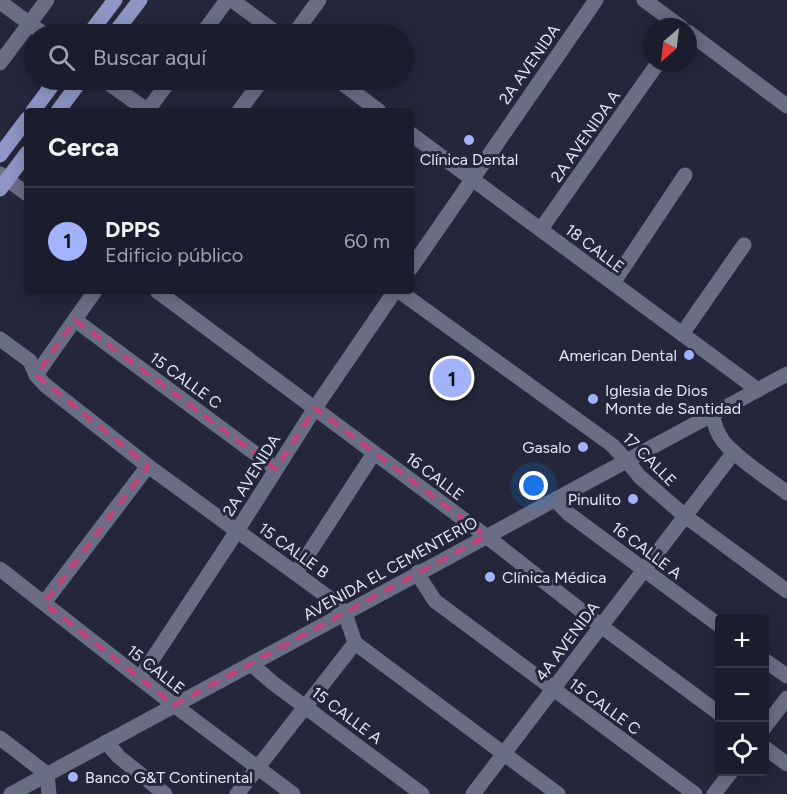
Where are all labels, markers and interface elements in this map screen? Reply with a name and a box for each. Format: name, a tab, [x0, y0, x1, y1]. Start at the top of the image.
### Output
north arrow	[643, 18, 697, 72]
street label: 2A AVENIDA	[495, 21, 564, 108]
search box	[24, 24, 414, 90]
icon: search	[45, 41, 78, 74]
text: Buscar aquí	[93, 44, 206, 71]
street label: 2A AVENIDA A	[547, 87, 624, 186]
text: Cerca	[48, 131, 119, 163]
marker: Clínica Dental	[462, 133, 476, 147]
place label: Clínica Dental	[420, 150, 518, 169]
text: DPPS	[105, 216, 160, 243]
street label: 18 CALLE	[561, 220, 628, 277]
text: 1	[63, 229, 72, 253]
text: 60 m	[344, 229, 390, 253]
text: Edificio público	[105, 243, 243, 267]
place label: American Dental	[559, 346, 677, 365]
street label: 15 CALLE C	[146, 348, 225, 413]
marker: American Dental	[682, 348, 696, 362]
pin: 1	[432, 356, 472, 400]
place label: Iglesia de Dios Monte de Santidad	[605, 381, 741, 418]
marker: Iglesia de Dios Monte de Santidad	[586, 392, 600, 406]
street label: 17 CALLE	[619, 429, 680, 490]
street label: 2A AVENIDA	[219, 431, 284, 520]
place label: Gasalo	[522, 438, 571, 457]
marker: Gasalo	[576, 440, 590, 454]
street label: 16 CALLE	[402, 448, 468, 504]
your location	[519, 471, 548, 500]
place label: Pinulito	[568, 490, 621, 509]
marker: Pinulito	[626, 492, 640, 506]
street label: AVENIDA EL CEMENTERIO	[300, 513, 481, 624]
street label: 16 CALLE A	[608, 518, 686, 583]
street label: 15 CALLE B	[255, 519, 333, 582]
place label: Clínica Médica	[502, 568, 606, 587]
marker: Clínica Médica	[483, 570, 497, 584]
street label: 4A AVENIDA	[532, 598, 603, 685]
map controls	[715, 614, 769, 776]
button: +	[715, 614, 769, 668]
street label: 15 CALLE	[123, 641, 188, 698]
button: −	[715, 668, 769, 722]
street label: 15 CALLE C	[565, 674, 644, 739]
street label: 15 CALLE A	[308, 683, 386, 748]
button: locate	[715, 722, 769, 776]
place label: Banco G&T Continental	[85, 768, 253, 787]
marker: Banco G&T Continental	[66, 770, 80, 784]

